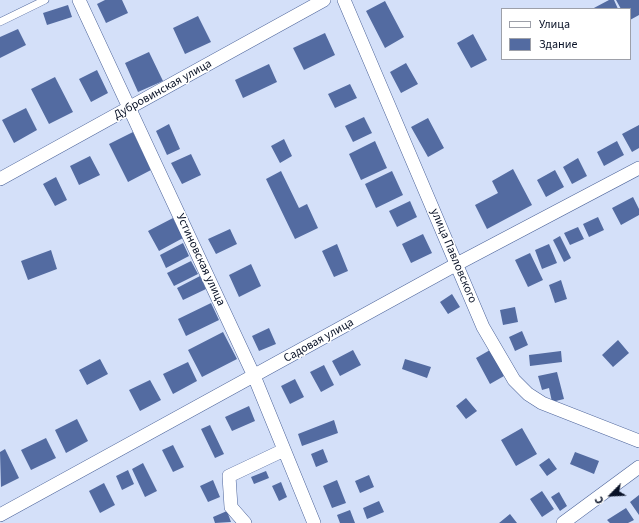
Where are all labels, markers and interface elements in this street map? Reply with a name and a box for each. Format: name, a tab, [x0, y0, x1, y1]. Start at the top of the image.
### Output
legend	[501, 8, 631, 60]
text: Улица	[539, 16, 570, 33]
text: Здание	[539, 36, 578, 53]
street label: Дубровинская улица	[111, 57, 215, 123]
street label: улица Павловского	[427, 207, 479, 305]
street label: Устиновская улица	[172, 212, 228, 308]
street label: Садовая улица	[281, 316, 357, 366]
north arrow	[591, 475, 631, 515]
text: С	[591, 494, 608, 506]

